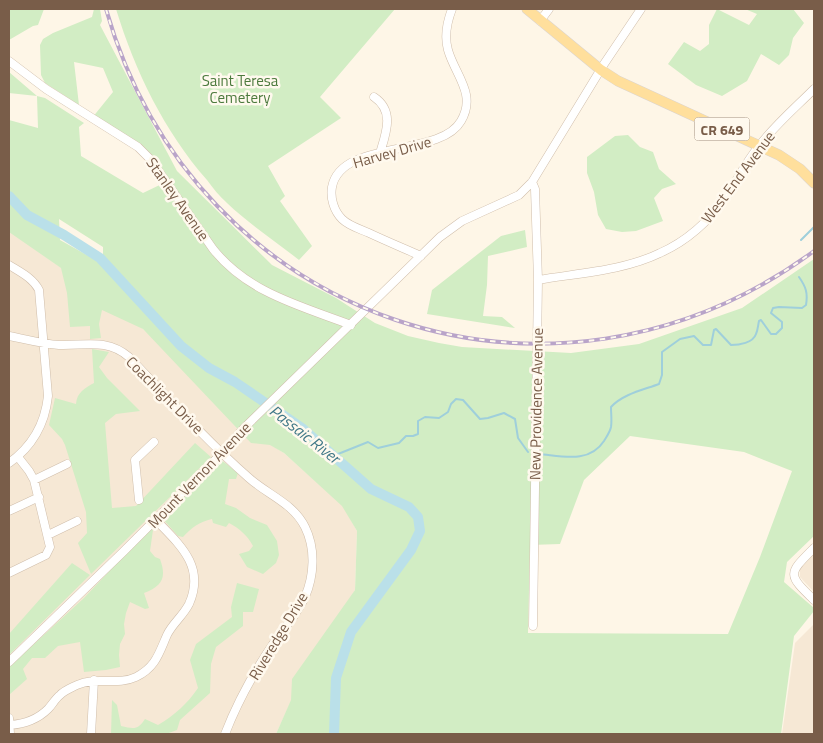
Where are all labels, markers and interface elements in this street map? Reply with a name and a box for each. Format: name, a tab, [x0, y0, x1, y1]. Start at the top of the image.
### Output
park label: Saint Teresa Cemetery	[202, 69, 279, 109]
road number: CR 649	[694, 118, 750, 140]
street label: West End Avenue	[696, 126, 780, 228]
street label: Harvey Drive	[350, 130, 434, 174]
street label: Stanley Avenue	[141, 153, 215, 245]
street label: New Providence Avenue	[523, 328, 549, 480]
street label: Coachlight Drive	[121, 351, 209, 439]
water label: Passaic River	[265, 399, 347, 470]
street label: Mount Vernon Avenue	[142, 417, 256, 533]
street label: Riveredge Drive	[243, 588, 313, 684]

